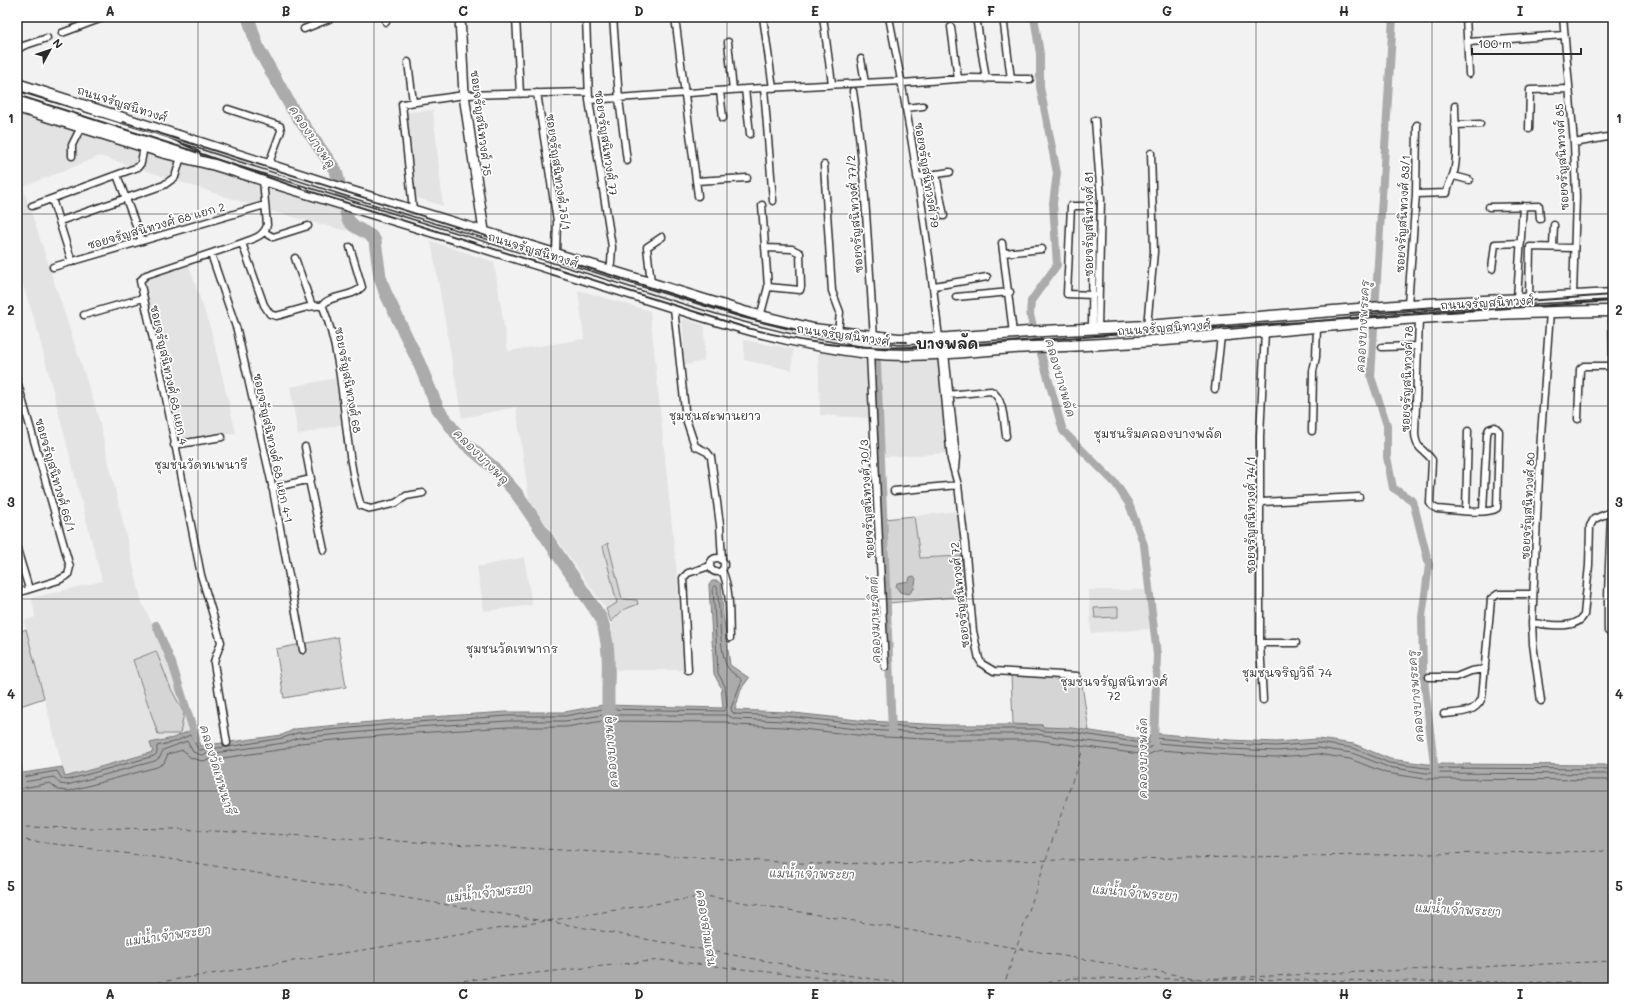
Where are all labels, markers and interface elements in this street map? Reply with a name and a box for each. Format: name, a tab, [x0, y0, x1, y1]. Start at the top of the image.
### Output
text: A	[105, 2, 115, 19]
text: B	[282, 2, 291, 19]
text: C	[458, 2, 468, 19]
text: D	[634, 2, 644, 19]
text: E	[811, 2, 819, 19]
text: F	[987, 2, 995, 19]
text: G	[1162, 2, 1172, 19]
text: H	[1339, 2, 1349, 19]
text: I	[1517, 2, 1524, 19]
north arrow	[30, 30, 70, 70]
scale bar	[1472, 30, 1581, 56]
text: N	[50, 35, 66, 51]
text: 100 m	[1478, 35, 1512, 51]
street label: ซอยจรัญสนิทวงศ์ 75	[468, 69, 496, 177]
street label: ถนนจรัญสนิทวงศ์	[75, 82, 169, 125]
street label: ซอยจรัญสนิทวงศ์ 77	[592, 89, 622, 197]
water label: คลองบางพลู	[284, 102, 340, 172]
street label: ซอยจรัญสนิทวงศ์ 85	[1551, 103, 1572, 211]
text: 1	[8, 109, 14, 126]
text: 1	[1616, 109, 1622, 126]
street label: ซอยจรัญสนิทวงศ์ 75/1	[543, 113, 574, 231]
street label: ซอยจรัญสนิทวงศ์ 79	[912, 121, 944, 229]
street label: ซอยจรัญสนิทวงศ์ 77/2	[843, 155, 866, 274]
street label: ซอยจรัญสนิทวงศ์ 83/1	[1392, 155, 1413, 273]
street label: ซอยจรัญสนิทวงศ์ 81	[1081, 171, 1096, 277]
street label: ซอยจรัญสนิทวงศ์ 68 แยก 2	[85, 198, 226, 252]
street label: ถนนจรัญสนิทวงศ์	[486, 228, 580, 270]
water label: คลองบางพระครู	[1352, 279, 1374, 373]
street label: ถนนจรัญสนิทวงศ์	[1440, 292, 1534, 312]
text: 2	[7, 301, 15, 318]
text: 2	[1615, 301, 1623, 318]
street label: ซอยจรัญสนิทวงศ์ 68 แยก 4	[147, 303, 192, 447]
street label: ถนนจรัญสนิทวงศ์	[1117, 317, 1211, 338]
street label: ถนนจรัญสนิทวงศ์	[796, 320, 891, 348]
street label: ซอยจรัญสนิทวงศ์ 78	[1397, 325, 1416, 433]
street label: ซอยจรัญสนิทวงศ์ 68	[332, 326, 365, 434]
district label: บางพลัด	[916, 332, 978, 353]
water label: คลองบางพลัด	[1042, 337, 1080, 419]
street label: ซอยจรัญสนิทวงศ์ 68 แยก 4-1	[250, 372, 297, 524]
district label: ชุมชนสะพานยาว	[669, 407, 761, 426]
street label: ซอยจรัญสนิทวงศ์ 66/1	[32, 416, 79, 534]
water label: คลองบางพลู	[449, 425, 513, 489]
district label: ชุมชนริมคลองบางพลัด	[1094, 425, 1222, 444]
street label: ซอยจรัญสนิทวงศ์ 70/3	[856, 439, 877, 559]
street label: ซอยจรัญสนิทวงศ์ 80	[1517, 452, 1538, 560]
district label: ชุมชนวัดทเพนารี	[155, 456, 247, 475]
street label: ซอยจรัญสนิทวงศ์ 74/1	[1243, 456, 1258, 574]
text: 3	[7, 493, 15, 510]
text: 3	[1615, 493, 1623, 510]
street label: ซอยจรัญสนิทวงศ์ 72	[946, 541, 973, 649]
water label: คลองมานะจิตต์	[864, 574, 884, 664]
district label: ชุมชนวัดเทพากร	[466, 640, 558, 659]
water label: คลองบางพระครู	[1403, 648, 1429, 743]
district label: ชุมชนจริญวิถี 74	[1242, 664, 1332, 683]
district label: ชุมชนจรัญสนิทวงศ์ 72	[1060, 673, 1168, 703]
text: 4	[7, 685, 15, 702]
text: 4	[1615, 685, 1623, 702]
water label: คลองบางพลู	[599, 715, 623, 789]
water label: คลองบางพลัด	[1134, 718, 1150, 798]
water label: คลองวัดเทพนารี	[197, 723, 240, 818]
water label: แม่น้ำเจ้าพระยา	[769, 863, 855, 882]
text: 5	[7, 877, 15, 894]
text: 5	[1615, 877, 1623, 894]
water label: แม่น้ำเจ้าพระยา	[445, 878, 532, 905]
water label: แม่น้ำเจ้าพระยา	[1092, 879, 1179, 904]
water label: คลองสามเสน	[693, 888, 721, 967]
water label: แม่น้ำเจ้าพระยา	[1415, 898, 1501, 919]
water label: แม่น้ำเจ้าพระยา	[124, 920, 211, 949]
text: A	[105, 985, 115, 1002]
text: B	[282, 985, 291, 1002]
text: C	[458, 985, 468, 1002]
text: D	[634, 985, 644, 1002]
text: E	[811, 985, 819, 1002]
text: F	[987, 985, 995, 1002]
text: G	[1162, 985, 1172, 1002]
text: H	[1339, 985, 1349, 1002]
text: I	[1517, 985, 1524, 1002]

